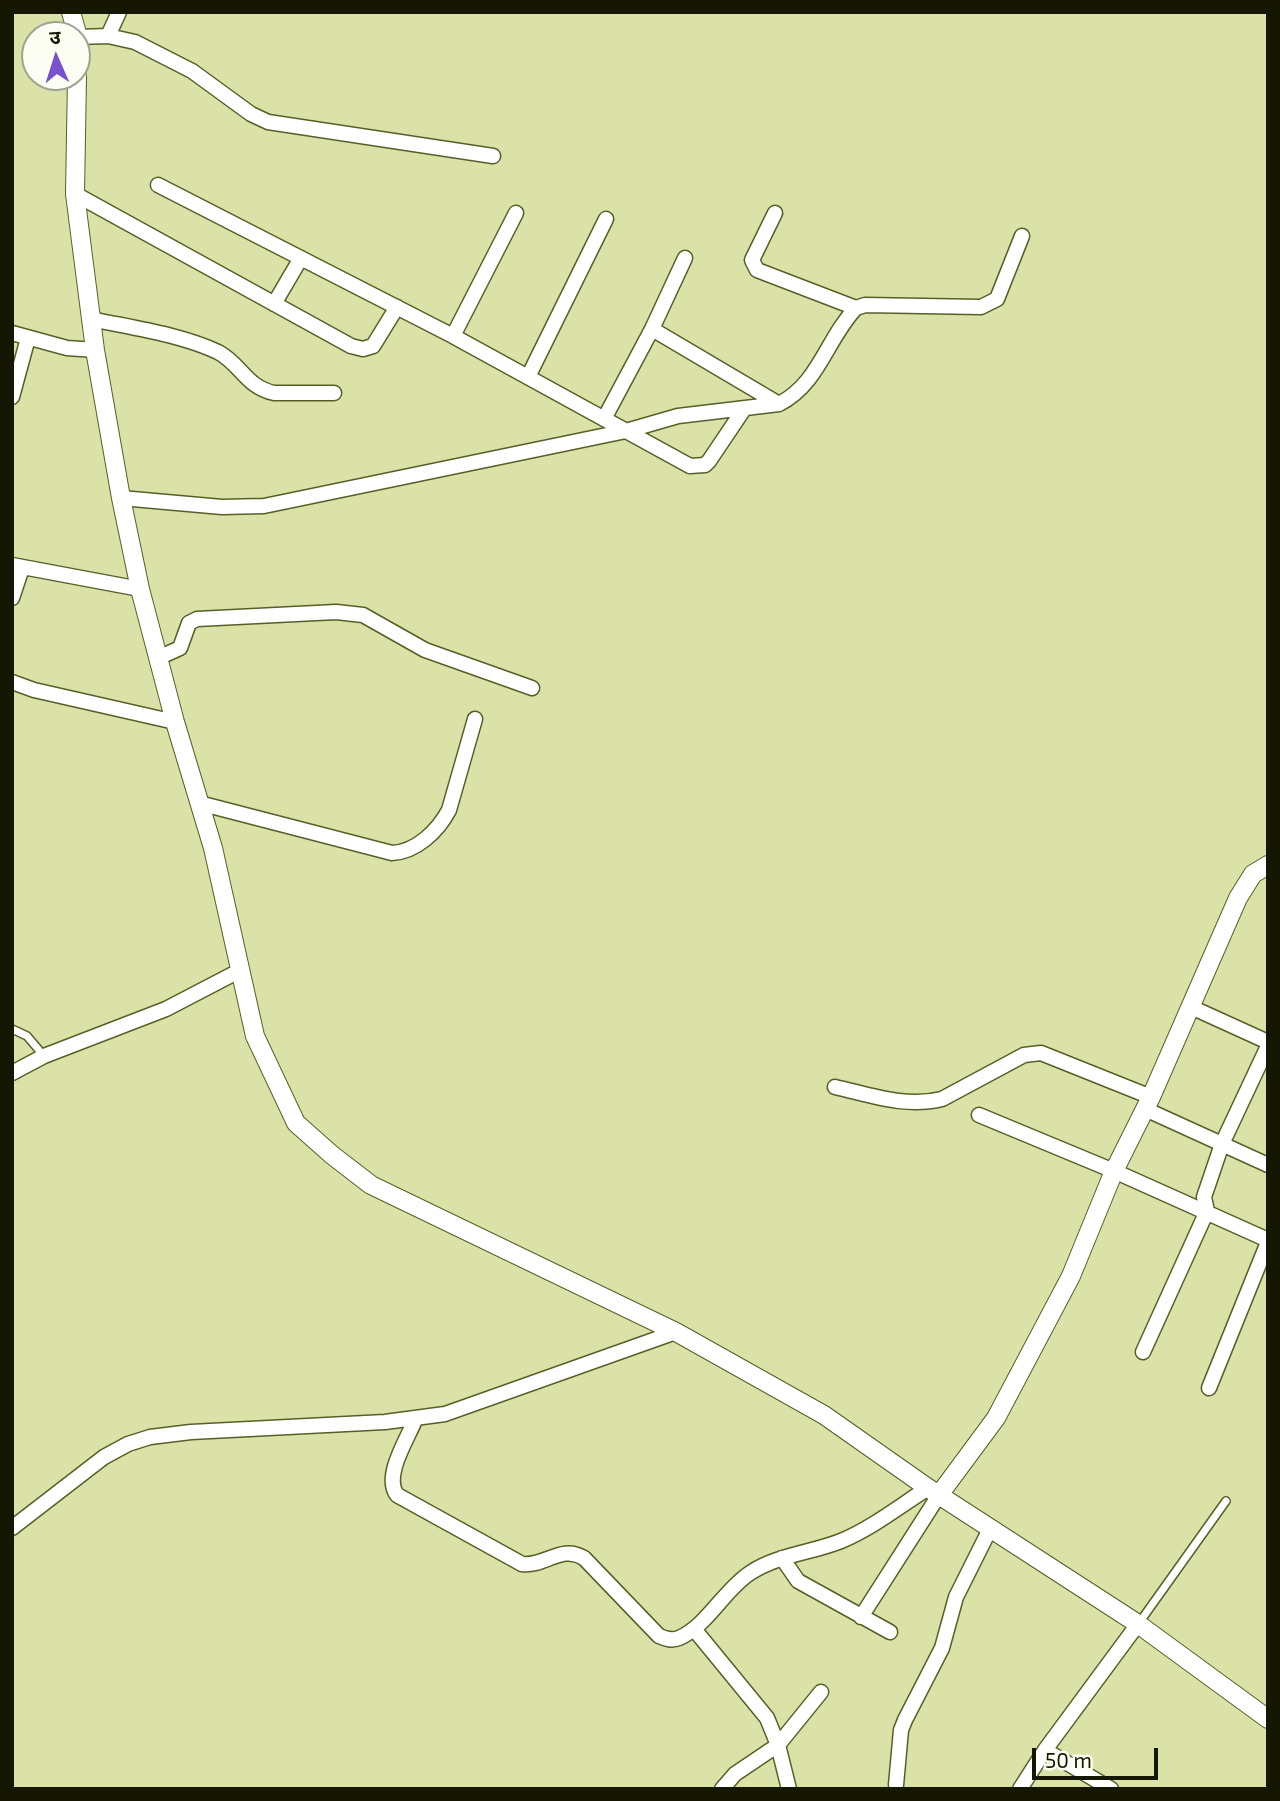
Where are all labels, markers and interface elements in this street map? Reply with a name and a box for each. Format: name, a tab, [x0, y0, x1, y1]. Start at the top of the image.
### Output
north arrow	[21, 21, 91, 91]
text: उ	[49, 25, 61, 48]
scale bar	[1035, 1734, 1161, 1778]
text: 50 m	[1045, 1747, 1092, 1772]

